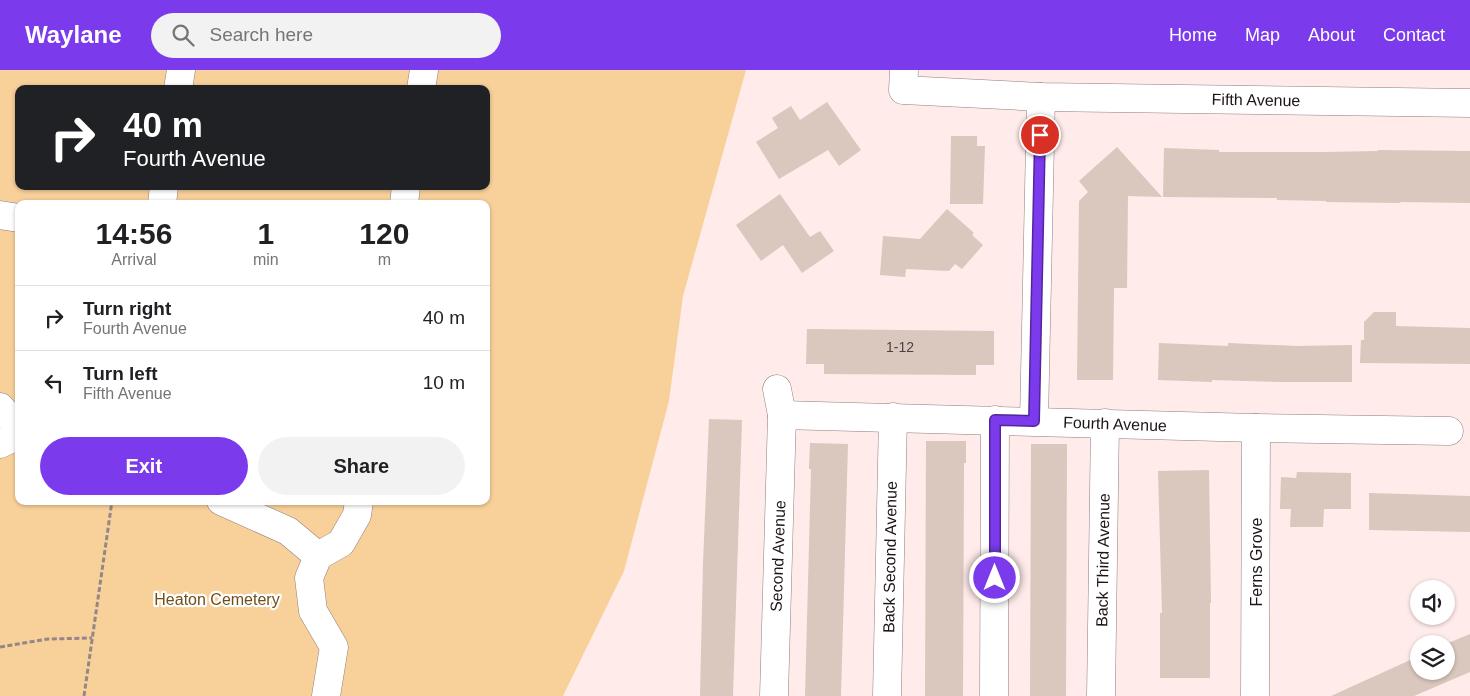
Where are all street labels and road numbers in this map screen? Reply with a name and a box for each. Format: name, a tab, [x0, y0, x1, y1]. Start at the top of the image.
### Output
street label: Fifth Avenue	[1212, 91, 1301, 109]
street label: Fourth Avenue	[1063, 414, 1167, 434]
street label: Back Second Avenue	[880, 481, 900, 633]
street label: Back Third Avenue	[1093, 493, 1113, 627]
street label: Second Avenue	[768, 500, 788, 612]
street label: Ferns Grove	[1248, 517, 1265, 606]

